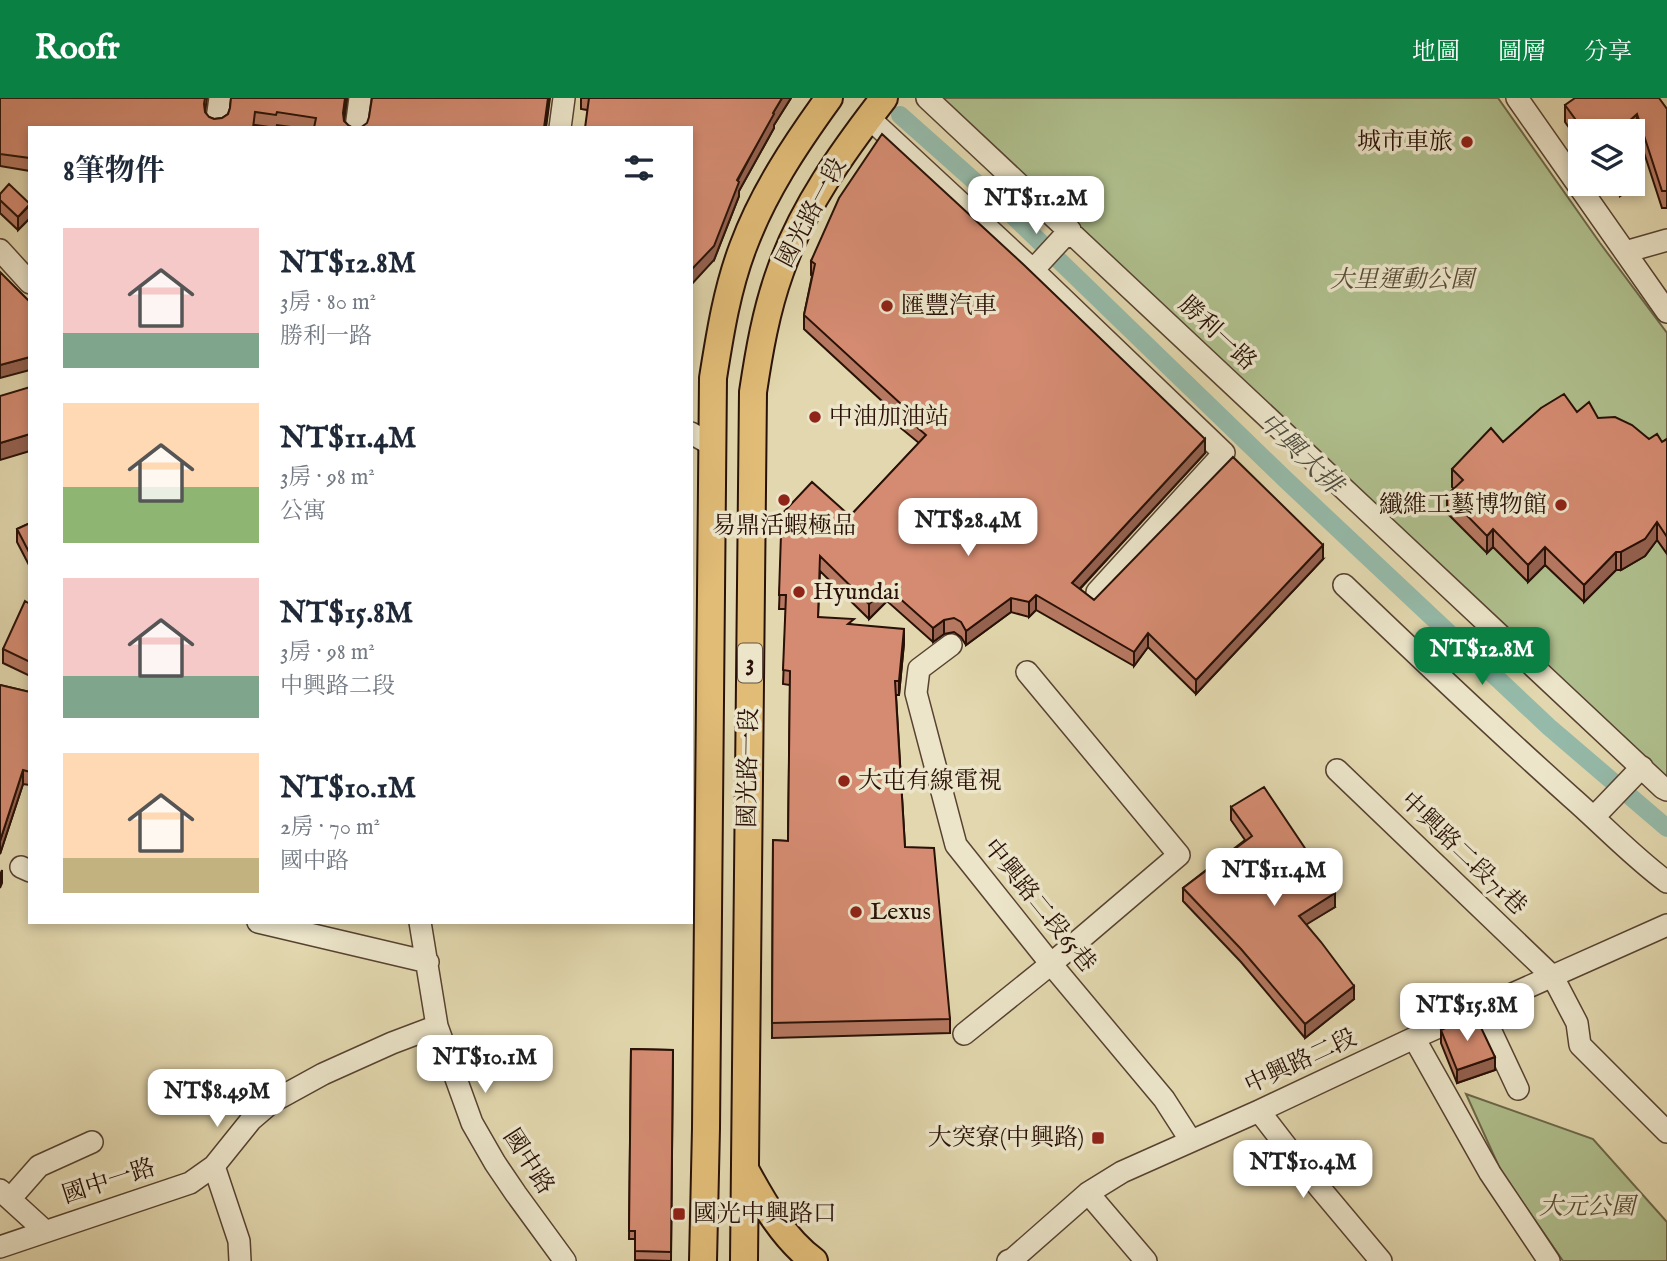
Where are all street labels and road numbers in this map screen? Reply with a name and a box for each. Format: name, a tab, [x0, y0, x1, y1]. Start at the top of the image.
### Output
street label: 國光路一段	[770, 153, 854, 273]
street label: 勝利一路	[1171, 290, 1263, 378]
road number: 3	[738, 643, 762, 682]
street label: 國光路一段	[732, 708, 766, 828]
street label: 中興路二段71巷	[1393, 786, 1533, 922]
street label: 中興路二段65巷	[976, 833, 1102, 979]
street label: 中興路二段	[1240, 1023, 1362, 1101]
street label: 國中路	[495, 1123, 561, 1201]
street label: 國中一路	[59, 1152, 159, 1212]

